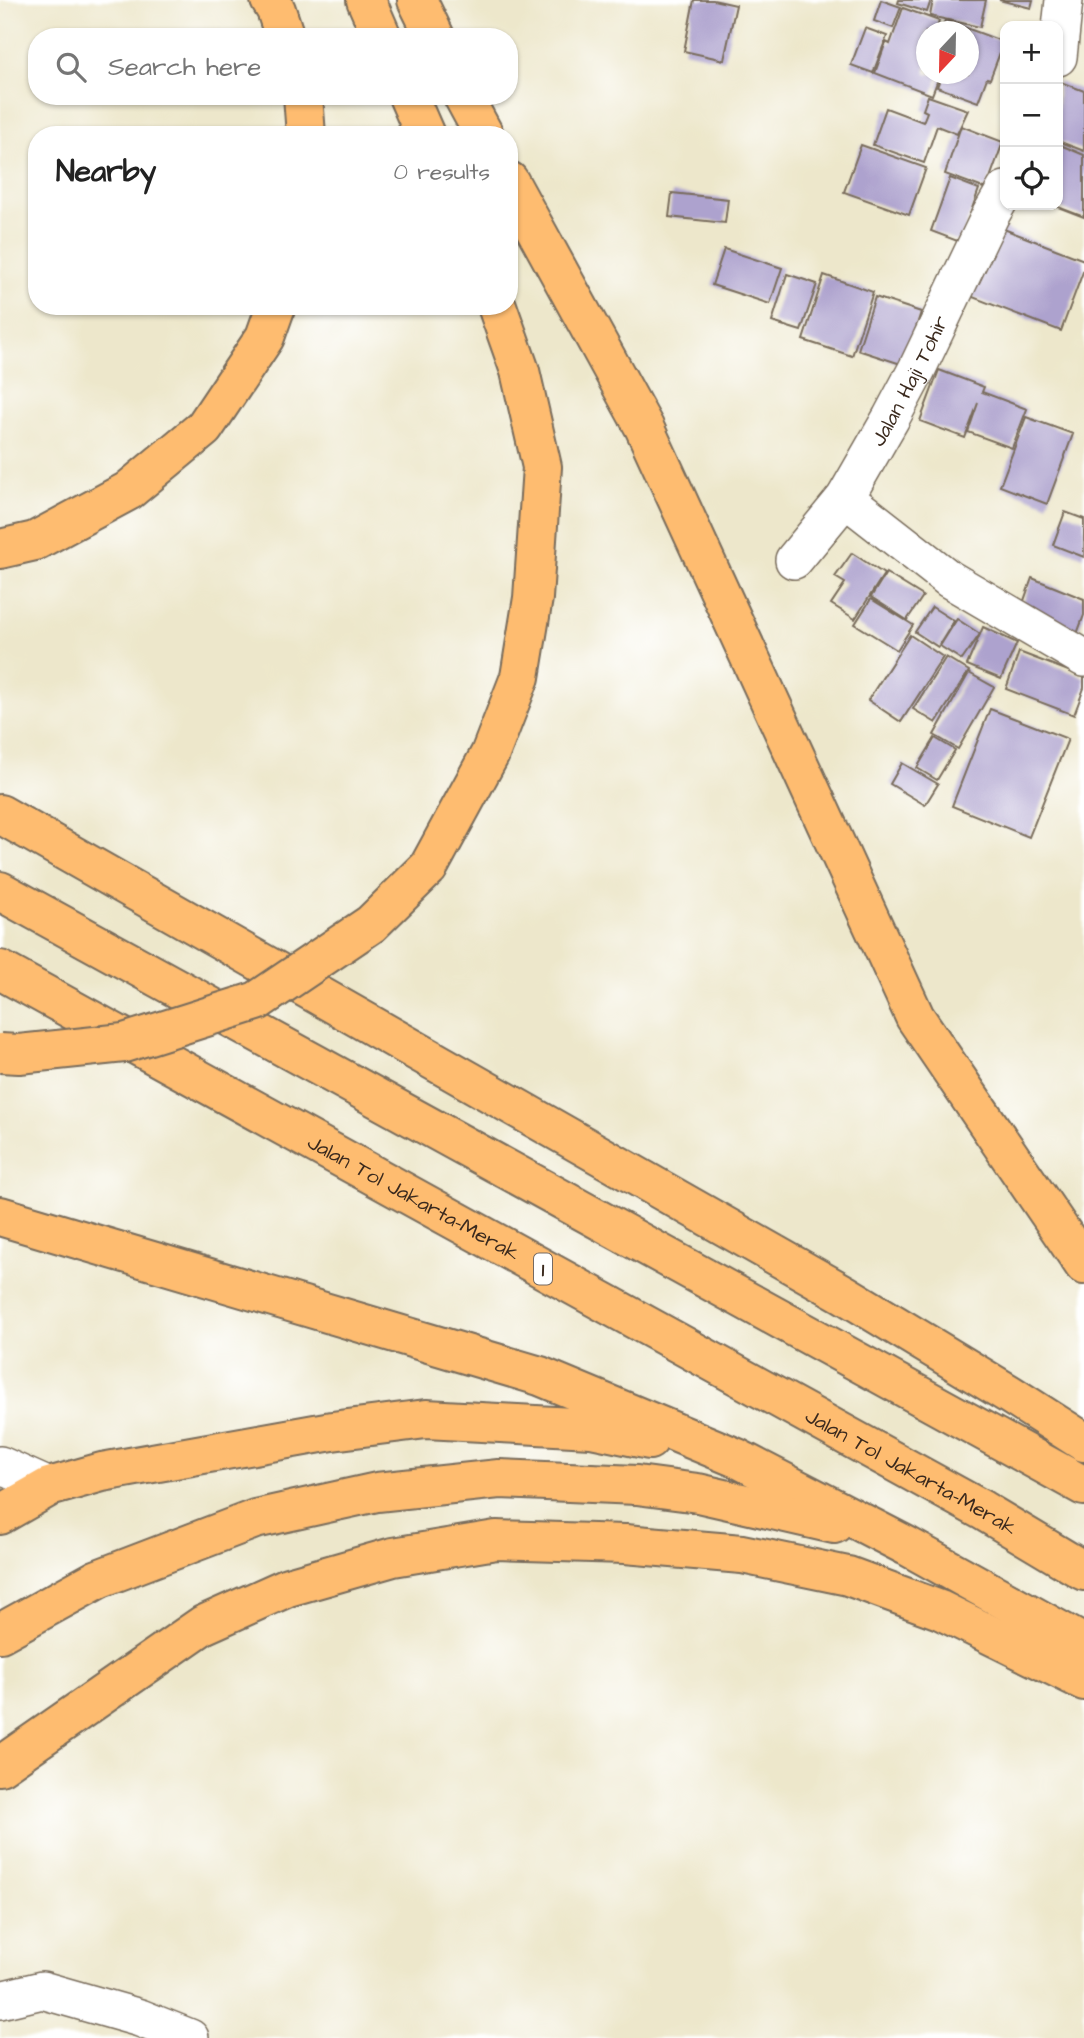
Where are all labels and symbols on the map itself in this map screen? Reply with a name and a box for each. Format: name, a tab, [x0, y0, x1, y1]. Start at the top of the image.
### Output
north arrow	[916, 21, 979, 84]
street label: Jalan Haji Tohir	[864, 310, 956, 452]
street label: Jalan Tol Jakarta–Merak	[302, 1128, 525, 1268]
road number: 1	[534, 1254, 552, 1284]
street label: Jalan Tol Jakarta–Merak	[800, 1402, 1022, 1543]

